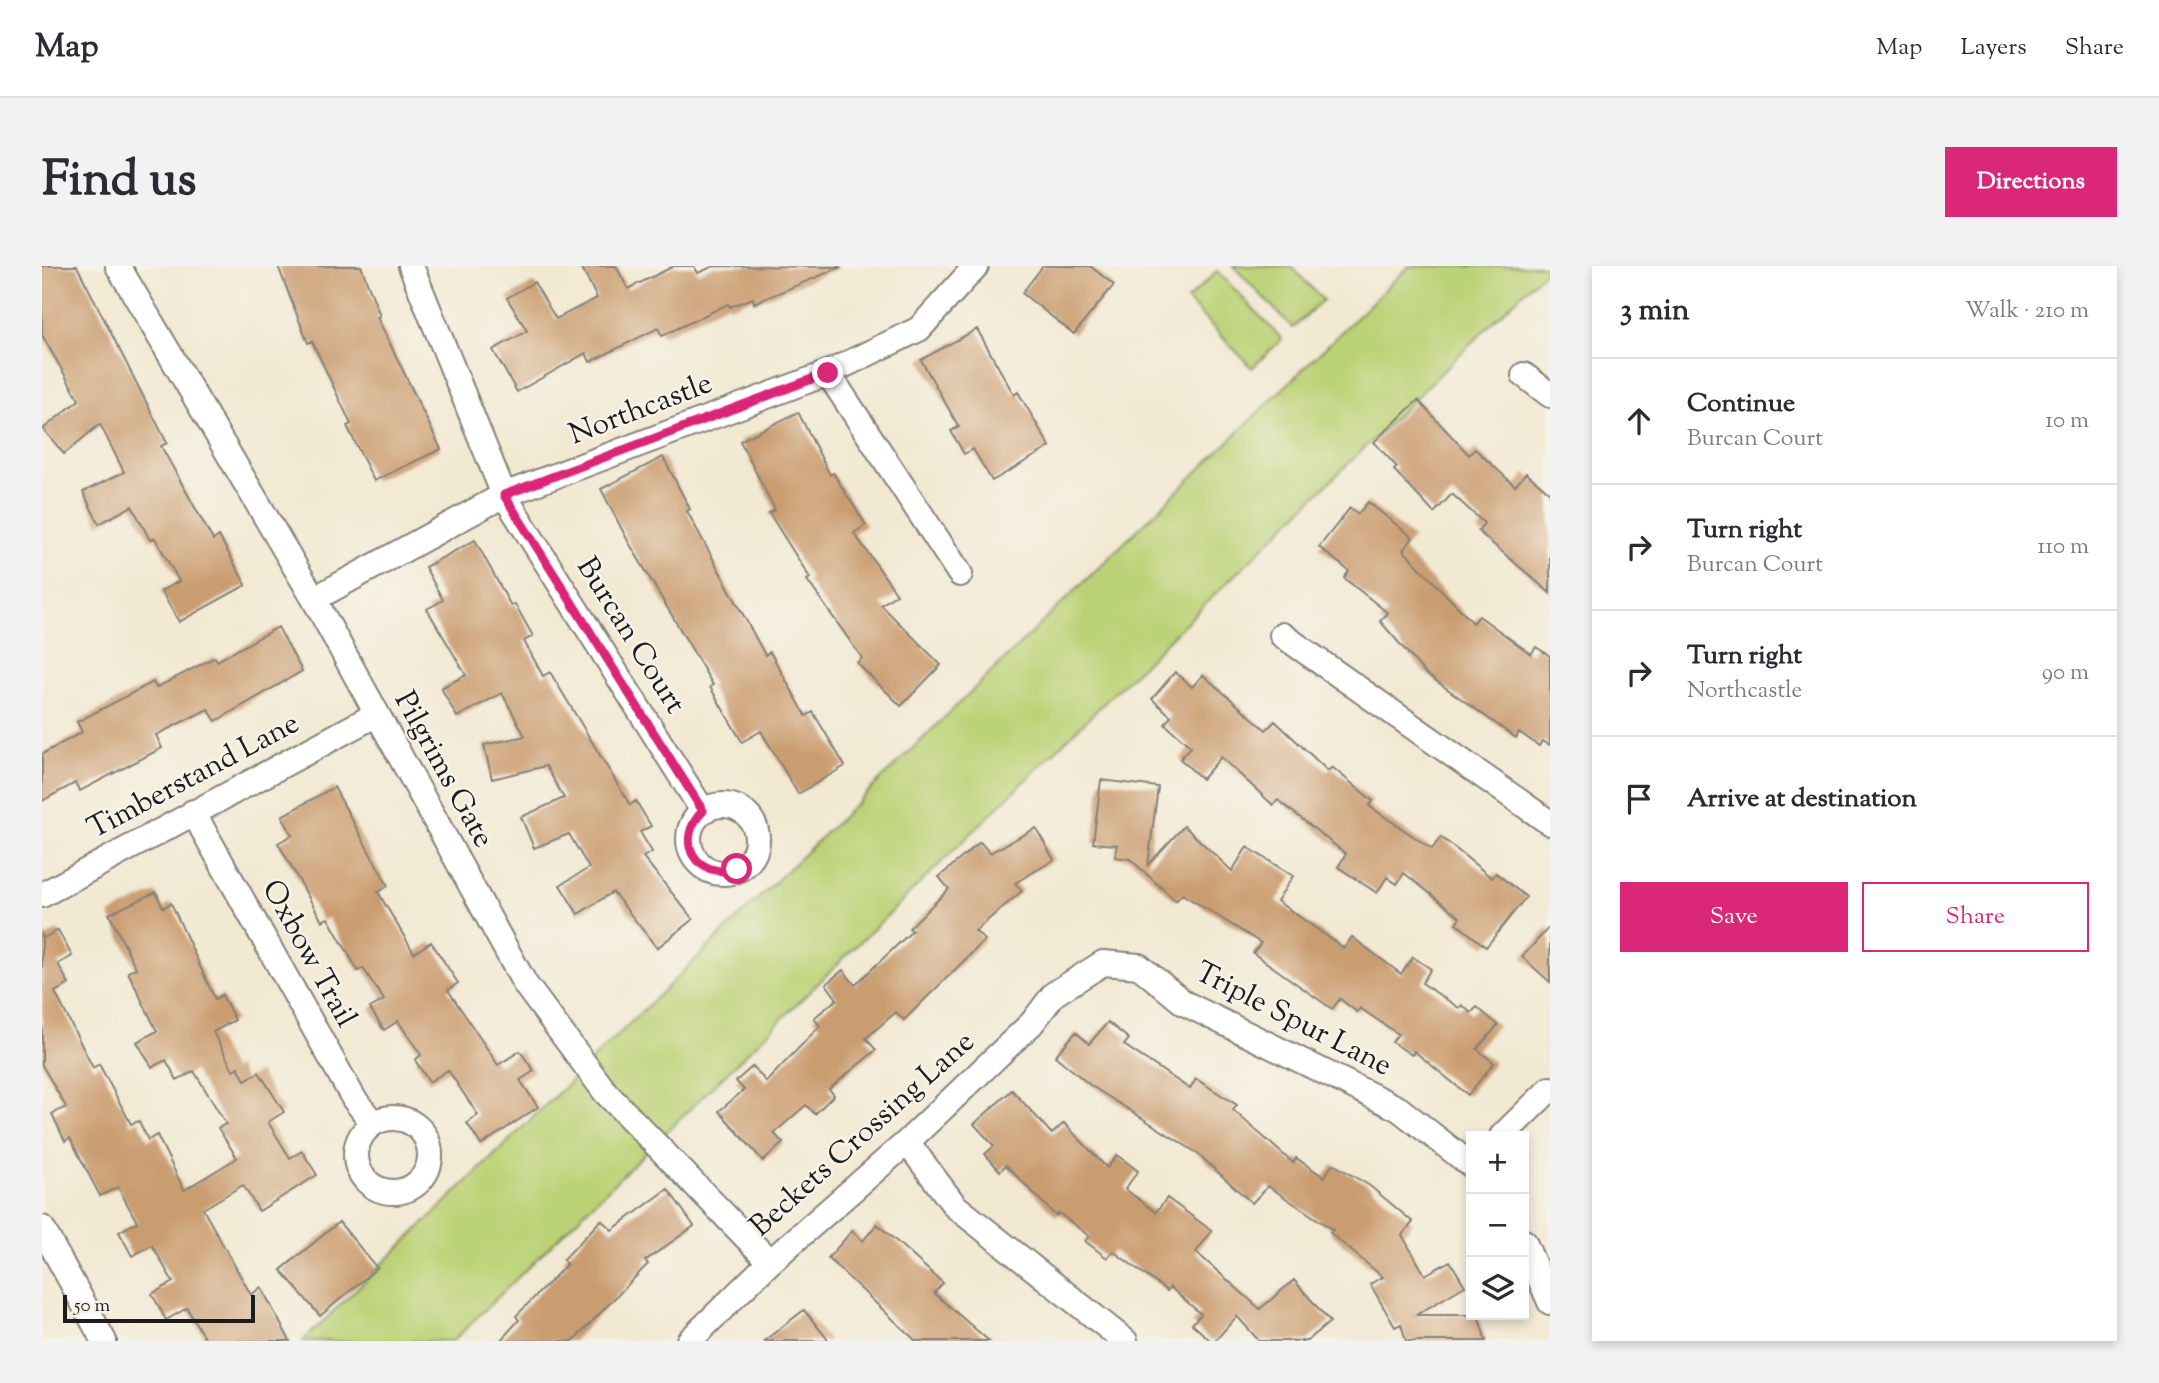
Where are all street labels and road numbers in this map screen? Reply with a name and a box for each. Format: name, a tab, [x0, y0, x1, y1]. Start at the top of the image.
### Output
street label: Northcastle	[563, 363, 719, 457]
street label: Burcan Court	[565, 549, 695, 723]
street label: Pilgrims Gate	[382, 684, 504, 856]
street label: Timberstand Lane	[80, 703, 308, 851]
street label: Oxbow Trail	[250, 872, 366, 1036]
street label: Triple Spur Lane	[1187, 952, 1399, 1088]
street label: Beckets Crossing Lane	[741, 1022, 985, 1248]

